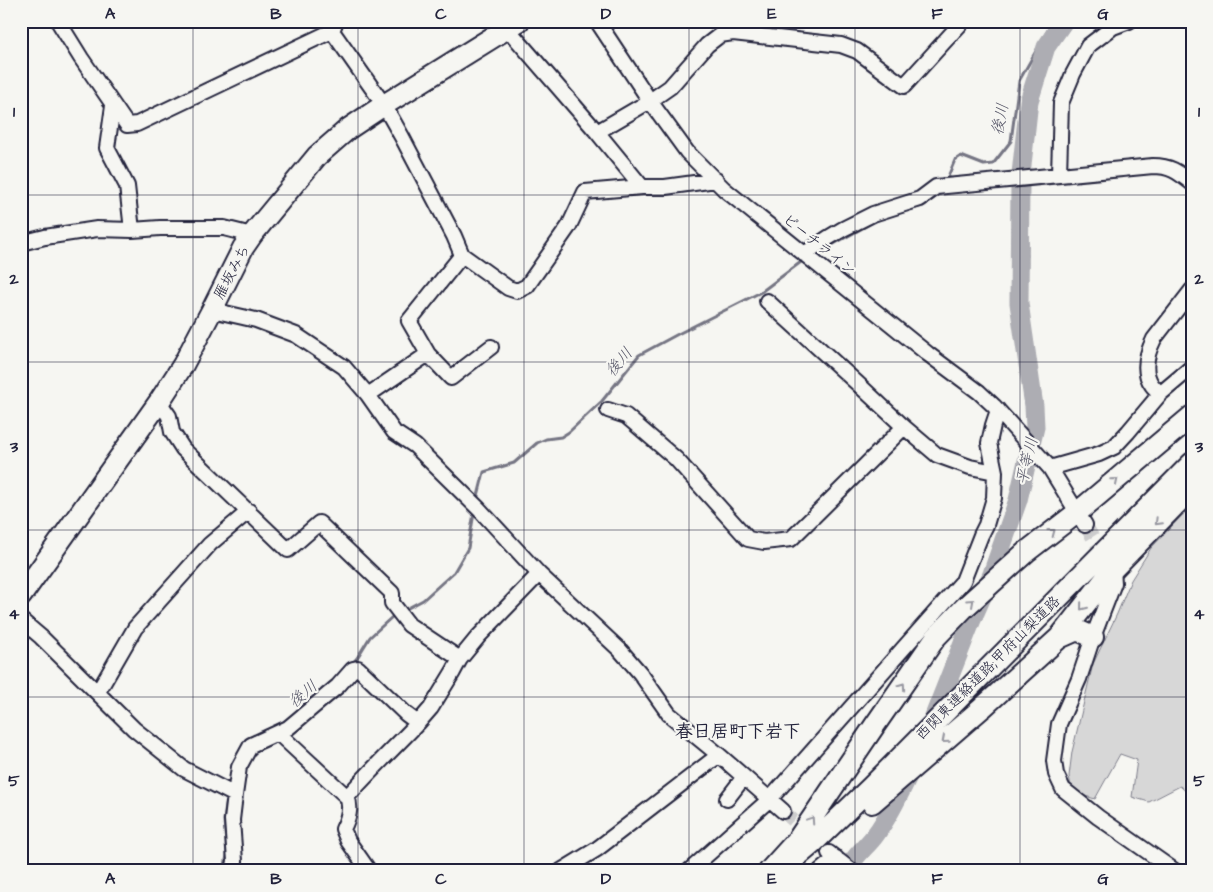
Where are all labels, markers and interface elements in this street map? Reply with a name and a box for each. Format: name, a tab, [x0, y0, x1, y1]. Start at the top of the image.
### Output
text: A	[105, 3, 116, 25]
text: B	[270, 3, 282, 25]
text: C	[435, 3, 447, 25]
text: D	[601, 3, 612, 25]
text: E	[767, 3, 777, 25]
text: F	[931, 3, 943, 25]
text: G	[1097, 3, 1109, 25]
text: 1	[13, 101, 16, 123]
water label: 後川	[986, 101, 1014, 137]
text: 1	[1198, 101, 1201, 123]
street label: ピーチライン	[778, 209, 860, 281]
street label: 雁坂みち	[209, 241, 255, 303]
text: 2	[8, 268, 19, 290]
text: 2	[1193, 268, 1204, 290]
water label: 後川	[600, 343, 638, 381]
water label: 平等川	[1011, 435, 1043, 487]
text: 3	[9, 436, 19, 458]
text: 3	[1194, 436, 1204, 458]
one-way arrow	[1109, 478, 1118, 486]
one-way arrow	[1154, 517, 1163, 526]
one-way arrow	[1046, 529, 1056, 538]
street label: 西関東連絡道路;甲府山梨道路	[911, 591, 1065, 745]
one-way arrow	[965, 599, 974, 608]
one-way arrow	[1079, 602, 1088, 611]
text: 4	[9, 603, 20, 625]
text: 4	[1194, 603, 1205, 625]
water label: 後川	[284, 675, 322, 713]
one-way arrow	[896, 682, 905, 691]
district label: 春日居町下岩下	[675, 719, 801, 744]
one-way arrow	[941, 734, 950, 743]
text: 5	[8, 770, 20, 792]
text: 5	[1193, 770, 1205, 792]
one-way arrow	[805, 817, 814, 826]
text: A	[105, 868, 116, 890]
text: B	[270, 868, 282, 890]
text: C	[435, 868, 447, 890]
text: D	[601, 868, 612, 890]
text: E	[767, 868, 777, 890]
text: F	[931, 868, 943, 890]
text: G	[1097, 868, 1109, 890]

